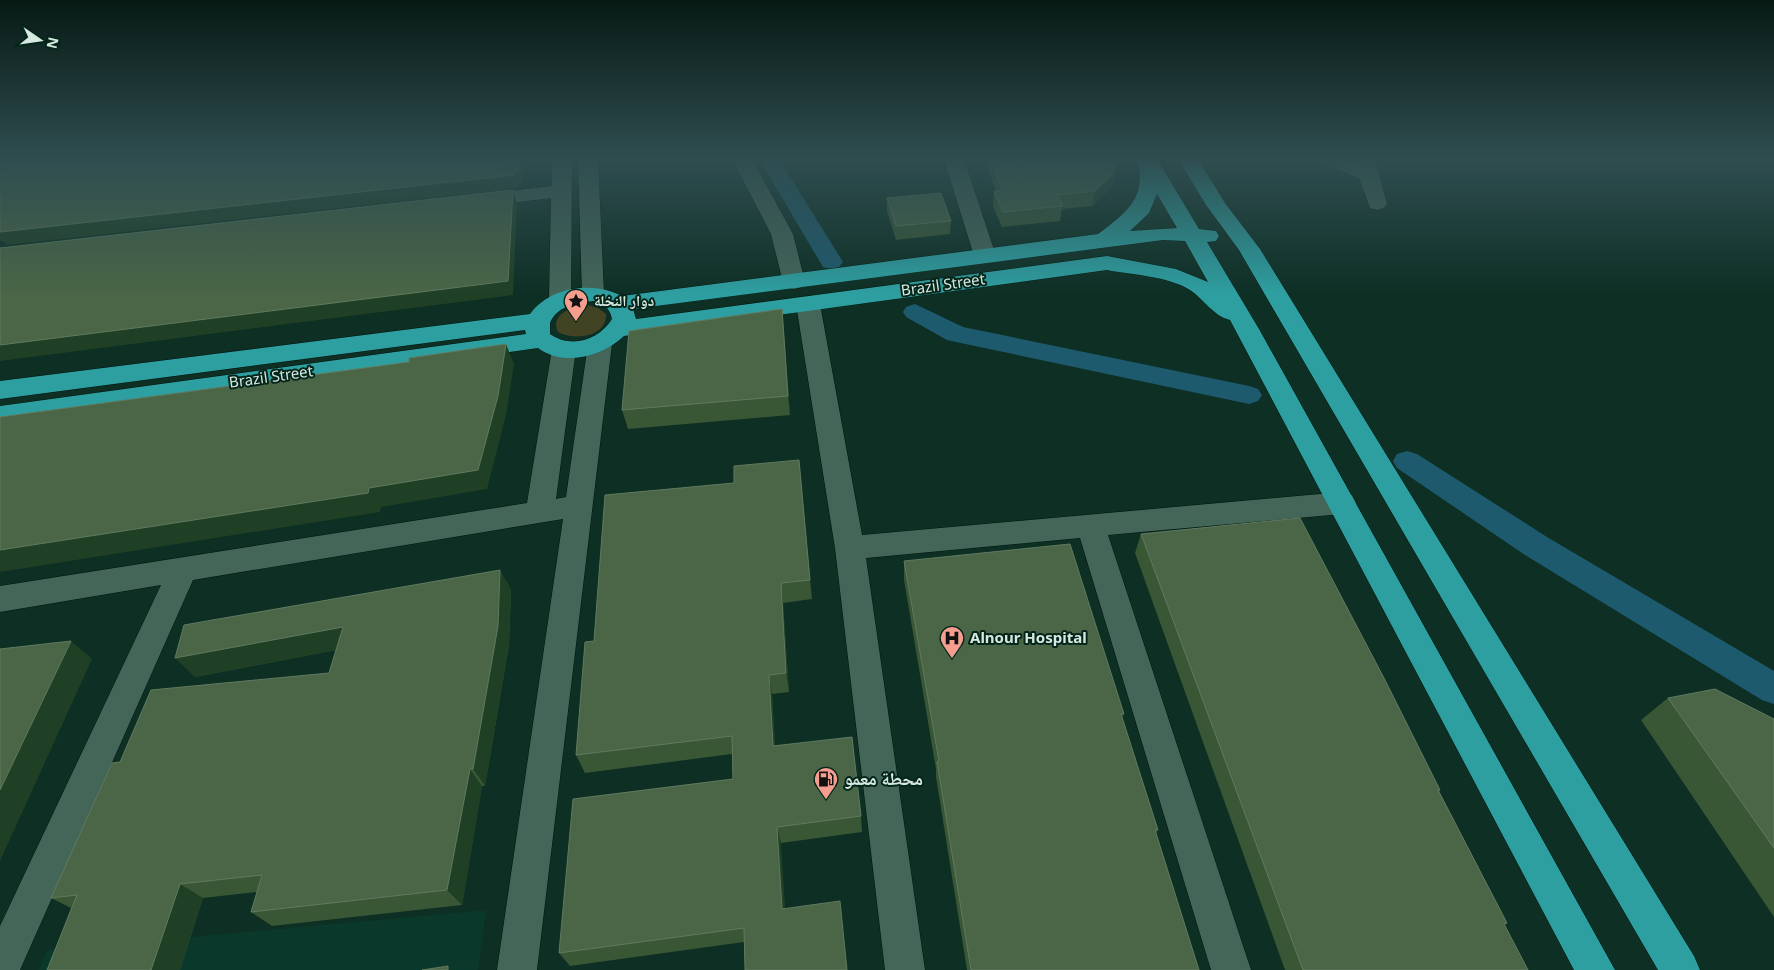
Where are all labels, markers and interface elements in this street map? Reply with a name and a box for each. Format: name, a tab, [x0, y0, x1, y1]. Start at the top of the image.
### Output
north arrow	[15, 15, 65, 65]
text: N	[43, 35, 64, 51]
street label: Brazil Street	[900, 268, 987, 300]
place icon: دوار النخلة	[563, 288, 589, 322]
place label: دوار النخلة	[594, 290, 654, 310]
street label: Brazil Street	[228, 360, 315, 392]
hospital icon: Alnour Hospital	[939, 625, 965, 659]
place label: Alnour Hospital	[970, 627, 1087, 647]
fuel station icon: محطة معمو	[813, 766, 839, 800]
place label: محطة معمو	[844, 766, 923, 790]

